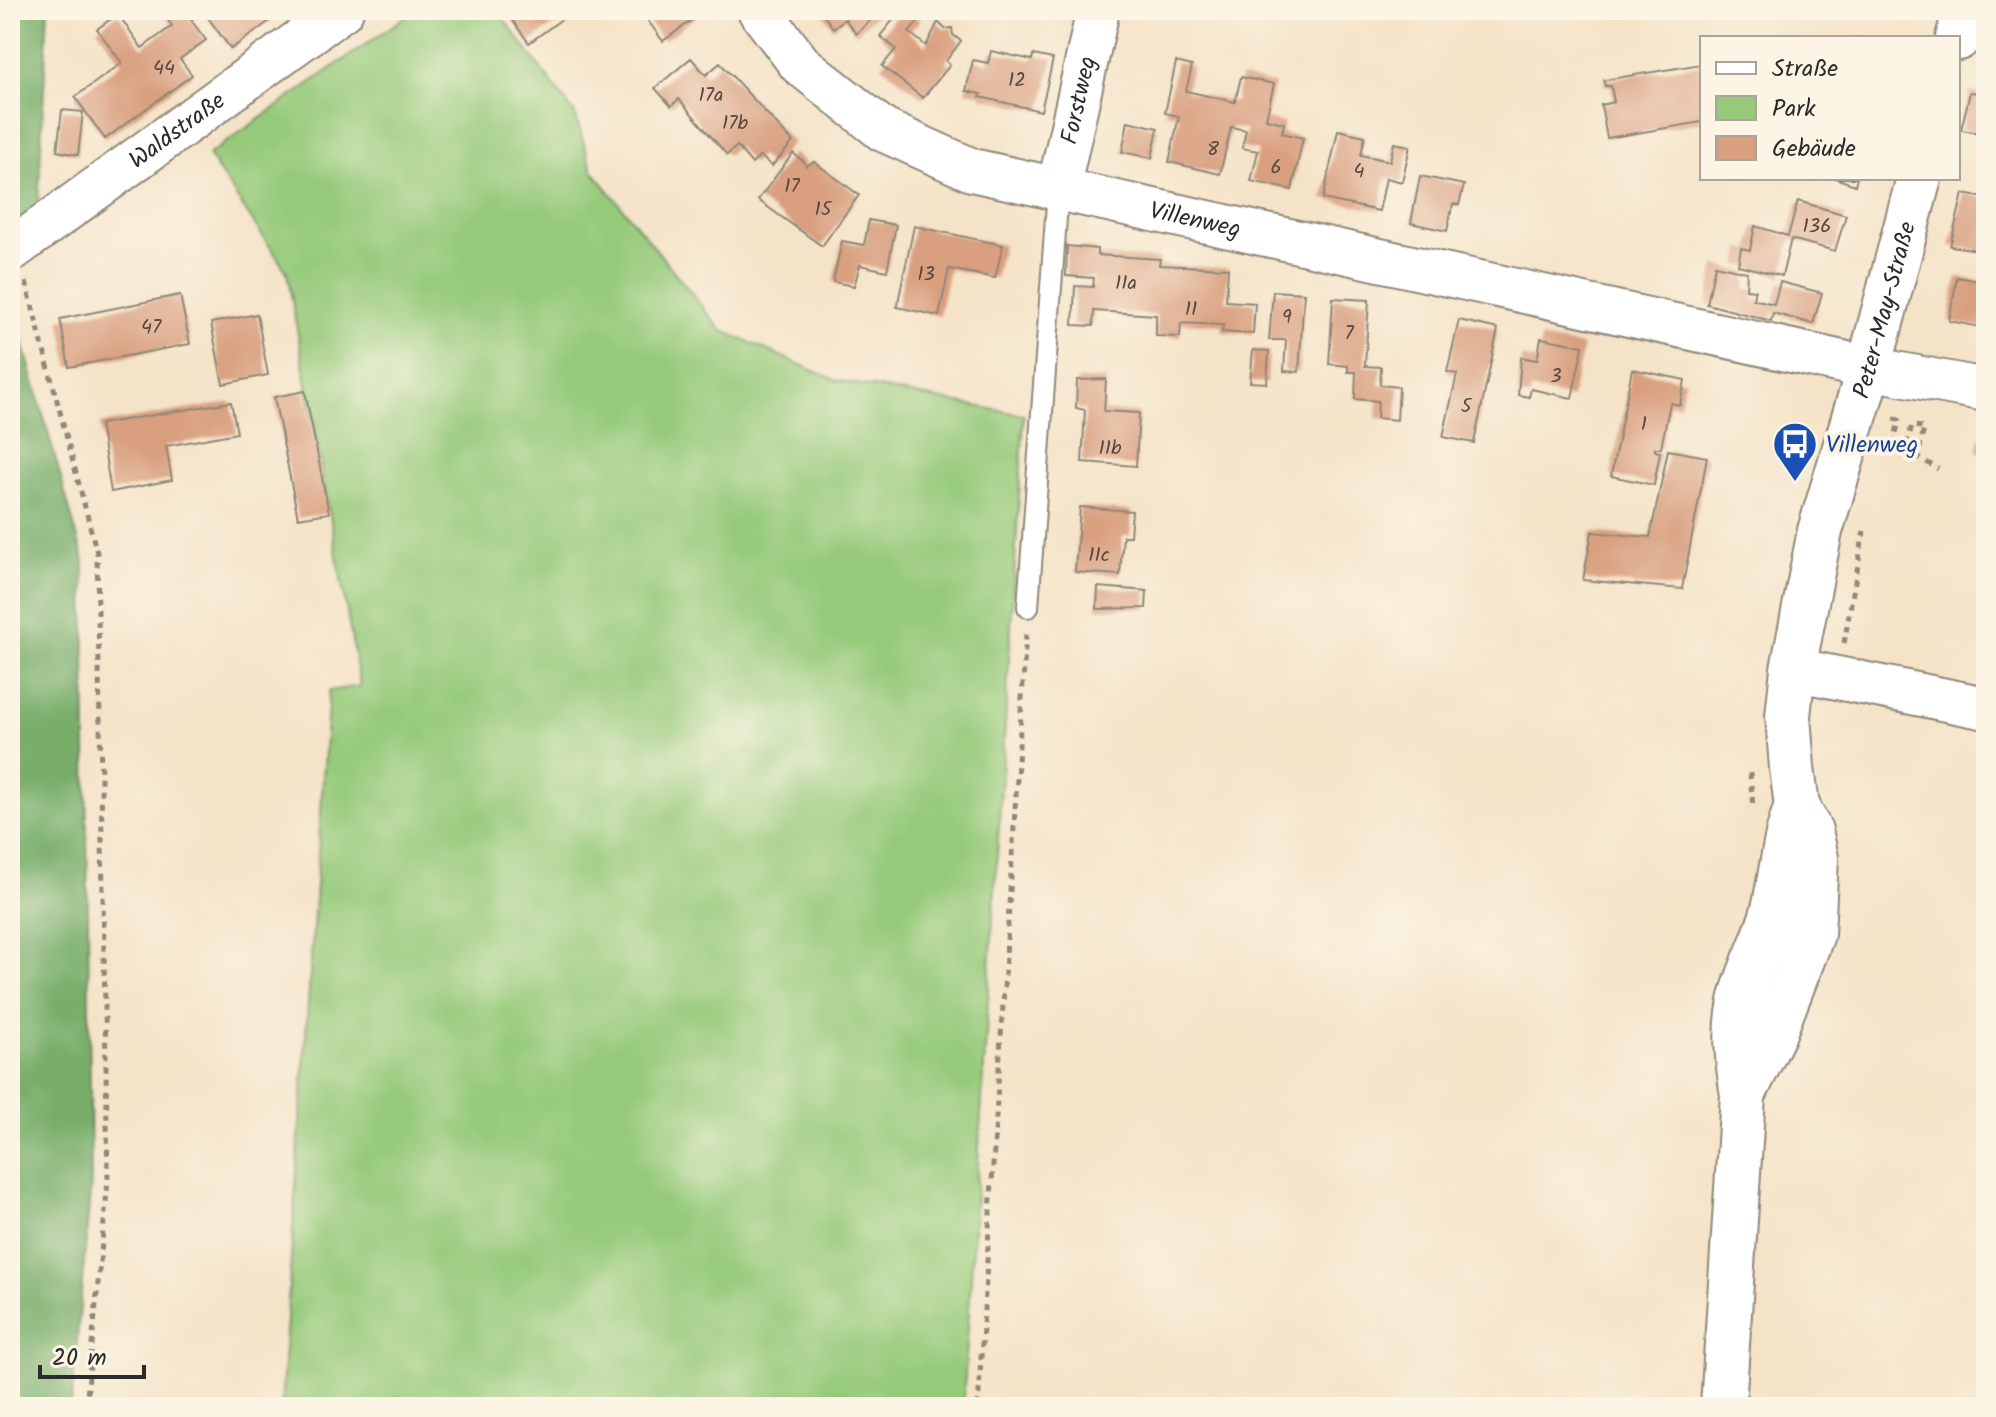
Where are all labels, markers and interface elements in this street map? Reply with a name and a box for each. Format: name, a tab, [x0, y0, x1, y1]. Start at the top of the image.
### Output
legend	[1700, 36, 1960, 180]
text: Straße	[1772, 50, 1838, 89]
house number: 44	[153, 53, 175, 85]
street label: Forstweg	[1051, 53, 1108, 148]
house number: 12	[1008, 65, 1026, 97]
house number: 17a	[699, 80, 723, 112]
street label: Waldstraße	[121, 83, 234, 180]
text: Park	[1772, 90, 1816, 129]
house number: 17b	[722, 108, 749, 140]
text: Gebäude	[1772, 130, 1856, 169]
house number: 8	[1207, 134, 1220, 166]
house number: 6	[1270, 152, 1282, 184]
house number: 4	[1353, 156, 1365, 188]
house number: 17	[784, 171, 801, 203]
street label: Villenweg	[1146, 192, 1244, 250]
house number: 15	[814, 194, 833, 226]
house number: 136	[1803, 211, 1831, 243]
street label: Peter-May-Straße	[1843, 217, 1928, 403]
house number: 13	[917, 259, 935, 291]
house number: 11a	[1115, 268, 1137, 300]
house number: 11	[1185, 294, 1197, 326]
house number: 9	[1282, 302, 1292, 334]
house number: 47	[141, 312, 162, 344]
house number: 7	[1344, 318, 1354, 350]
house number: 3	[1550, 361, 1562, 393]
house number: 5	[1461, 391, 1473, 423]
house number: 1	[1641, 409, 1647, 441]
bus stop icon: Villenweg	[1771, 420, 1819, 483]
place label: Villenweg	[1826, 426, 1918, 465]
house number: 11b	[1098, 433, 1122, 465]
house number: 11c	[1088, 540, 1110, 572]
scale bar	[40, 1329, 144, 1379]
text: 20 m	[52, 1339, 107, 1378]

